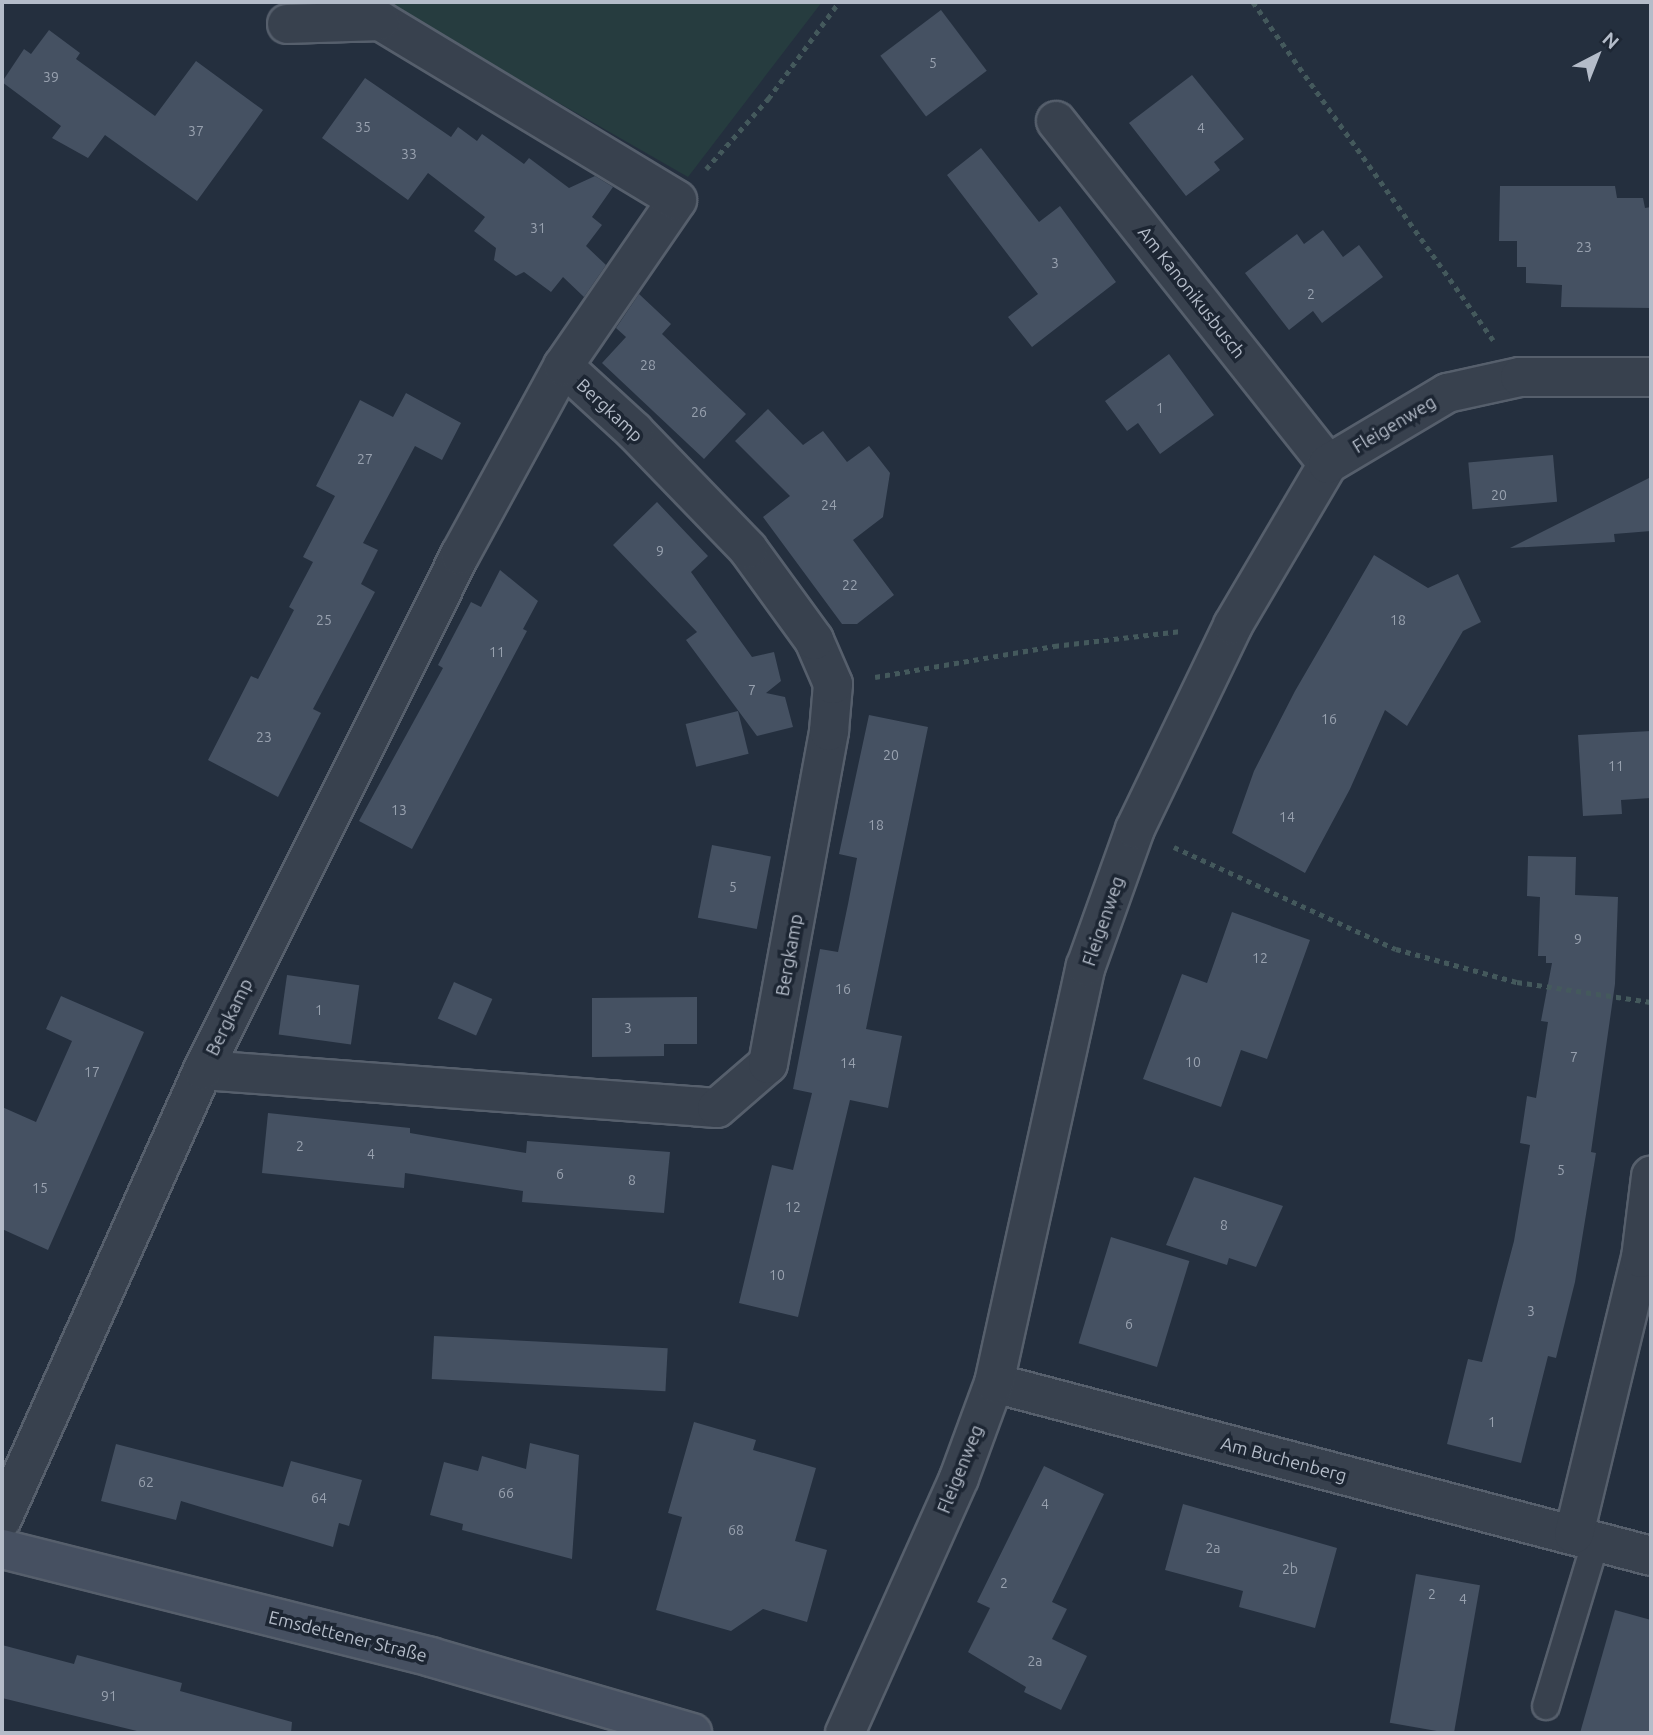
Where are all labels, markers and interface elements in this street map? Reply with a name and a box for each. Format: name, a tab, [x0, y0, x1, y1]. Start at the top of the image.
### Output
north arrow	[1562, 21, 1632, 91]
text: N	[1598, 27, 1624, 53]
house number: 5	[929, 55, 937, 71]
house number: 39	[43, 69, 59, 85]
house number: 35	[355, 119, 371, 135]
house number: 4	[1197, 120, 1205, 136]
house number: 37	[188, 123, 204, 139]
house number: 33	[401, 146, 417, 162]
house number: 31	[530, 220, 546, 236]
street label: Am Kanonikusbusch	[1134, 222, 1250, 362]
house number: 23	[1576, 239, 1592, 255]
house number: 3	[1051, 255, 1059, 271]
house number: 2	[1307, 286, 1315, 302]
house number: 28	[640, 357, 656, 373]
street label: Bergkamp	[572, 374, 648, 446]
street label: Fleigenweg	[1348, 391, 1440, 457]
house number: 1	[1156, 400, 1164, 416]
house number: 26	[691, 404, 707, 420]
house number: 27	[357, 451, 373, 467]
house number: 20	[1491, 487, 1507, 503]
house number: 24	[821, 497, 837, 513]
house number: 9	[656, 543, 664, 559]
house number: 22	[842, 577, 858, 593]
house number: 25	[316, 612, 332, 628]
house number: 18	[1390, 612, 1406, 628]
house number: 11	[489, 644, 505, 660]
house number: 7	[748, 682, 756, 698]
house number: 16	[1321, 711, 1337, 727]
house number: 23	[256, 729, 272, 745]
house number: 20	[883, 747, 899, 763]
house number: 11	[1608, 758, 1624, 774]
house number: 13	[391, 802, 407, 818]
house number: 14	[1279, 809, 1295, 825]
house number: 18	[868, 817, 884, 833]
street label: Fleigenweg	[1078, 873, 1128, 969]
house number: 5	[729, 879, 737, 895]
street label: Bergkamp	[771, 912, 807, 998]
house number: 9	[1574, 931, 1582, 947]
house number: 12	[1252, 950, 1268, 966]
street label: Bergkamp	[201, 975, 257, 1059]
house number: 16	[835, 981, 851, 997]
house number: 1	[315, 1002, 323, 1018]
house number: 3	[624, 1020, 632, 1036]
house number: 7	[1570, 1049, 1578, 1065]
house number: 10	[1185, 1054, 1201, 1070]
house number: 14	[840, 1055, 856, 1071]
house number: 17	[84, 1064, 100, 1080]
house number: 2	[296, 1138, 304, 1154]
house number: 4	[367, 1146, 375, 1162]
house number: 5	[1557, 1162, 1565, 1178]
house number: 6	[556, 1166, 564, 1182]
house number: 8	[628, 1172, 636, 1188]
house number: 15	[32, 1180, 48, 1196]
house number: 12	[785, 1199, 801, 1215]
house number: 8	[1220, 1217, 1228, 1233]
house number: 10	[769, 1267, 785, 1283]
house number: 3	[1527, 1303, 1535, 1319]
house number: 6	[1125, 1316, 1133, 1332]
house number: 1	[1488, 1414, 1496, 1430]
street label: Fleigenweg	[933, 1422, 987, 1516]
street label: Am Buchenberg	[1219, 1432, 1349, 1486]
house number: 62	[138, 1474, 154, 1490]
house number: 66	[498, 1485, 514, 1501]
house number: 64	[311, 1490, 327, 1506]
house number: 4	[1041, 1496, 1049, 1512]
house number: 68	[728, 1522, 744, 1538]
house number: 2a	[1205, 1540, 1221, 1556]
house number: 2b	[1282, 1561, 1298, 1577]
house number: 2	[1000, 1575, 1008, 1591]
house number: 2	[1428, 1586, 1436, 1602]
house number: 4	[1459, 1591, 1467, 1607]
street label: Emsdettener Straße	[267, 1606, 429, 1666]
house number: 2a	[1027, 1653, 1043, 1669]
house number: 91	[101, 1688, 117, 1704]

